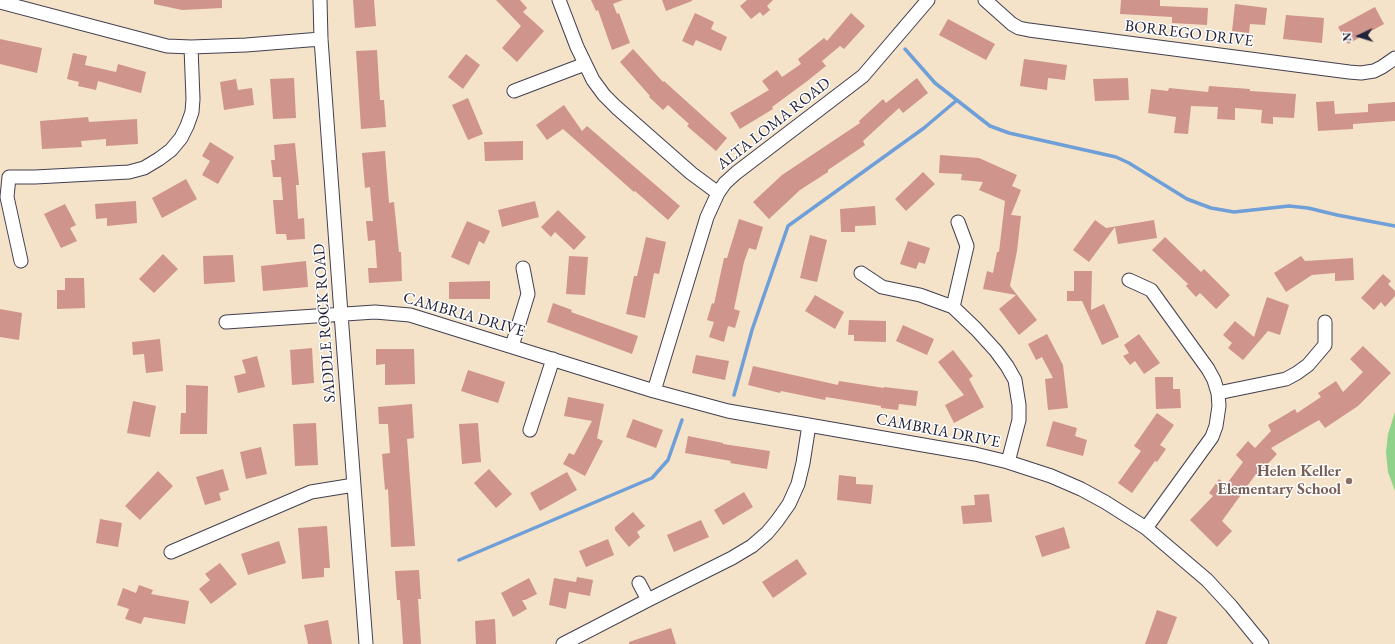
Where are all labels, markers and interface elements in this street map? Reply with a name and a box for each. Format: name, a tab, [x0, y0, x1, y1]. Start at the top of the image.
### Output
north arrow	[1339, 16, 1379, 56]
street label: BORREGO DRIVE	[1124, 17, 1254, 51]
text: N	[1340, 32, 1354, 42]
street label: ALTA LOMA ROAD	[713, 74, 835, 174]
street label: SADDLE ROCK ROAD	[310, 243, 340, 403]
street label: CAMBRIA DRIVE	[401, 288, 527, 342]
street label: CAMBRIA DRIVE	[874, 410, 1002, 452]
place label: Helen Keller Elementary School	[1217, 462, 1341, 500]
marker: Helen Keller Elementary School	[1344, 476, 1354, 486]

